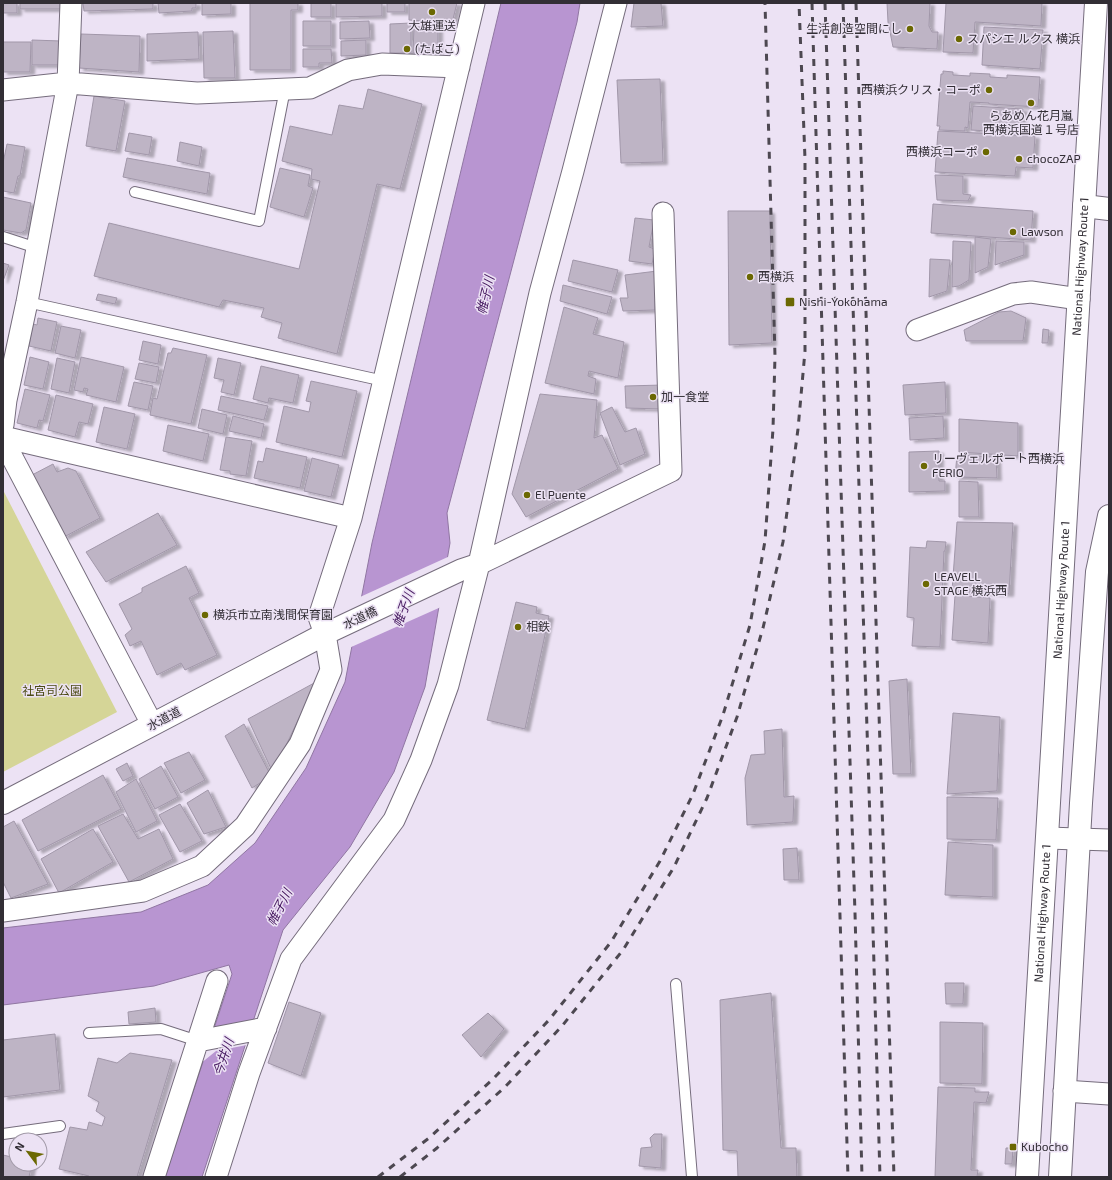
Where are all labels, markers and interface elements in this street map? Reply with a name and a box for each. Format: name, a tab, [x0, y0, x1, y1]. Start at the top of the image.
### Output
marker: 大雄運送	[427, 7, 437, 17]
place label: 大雄運送	[408, 18, 456, 32]
place label: 生活創造空間にし	[806, 21, 902, 35]
marker: 生活創造空間にし	[905, 24, 915, 34]
place label: スパシエ ルクス 横浜	[967, 31, 1080, 45]
marker: スパシエ ルクス 横浜	[954, 34, 964, 44]
place label: (たばこ)	[415, 41, 460, 55]
marker: (たばこ)	[402, 44, 412, 54]
place label: 西横浜クリス・コーポ	[861, 82, 981, 96]
marker: 西横浜クリス・コーポ	[984, 85, 994, 95]
marker: らあめん花月嵐 西横浜国道１号店	[1026, 98, 1036, 108]
place label: らあめん花月嵐 西横浜国道１号店	[983, 108, 1079, 136]
place label: 西横浜コーポ	[906, 144, 978, 158]
marker: 西横浜コーポ	[981, 147, 991, 157]
place label: chocoZAP	[1027, 151, 1081, 165]
marker: chocoZAP	[1014, 154, 1024, 164]
street label: National Highway Route 1	[1068, 197, 1091, 336]
place label: Lawson	[1021, 224, 1064, 238]
marker: Lawson	[1008, 227, 1018, 237]
place label: 西横浜	[758, 269, 794, 283]
water label: 帷子川	[473, 272, 498, 316]
marker: 西横浜	[745, 272, 755, 282]
place label: Nishi-Yokohama	[799, 294, 888, 308]
marker: Nishi-Yokohama	[784, 296, 796, 308]
place label: 加一食堂	[661, 389, 709, 403]
marker: 加一食堂	[648, 392, 658, 402]
place label: リーヴェルポート西横浜 FERIO	[932, 451, 1064, 479]
marker: リーヴェルポート西横浜 FERIO	[919, 461, 929, 471]
place label: El Puente	[535, 487, 586, 501]
marker: El Puente	[522, 490, 532, 500]
street label: National Highway Route 1	[1049, 520, 1072, 659]
place label: LEAVELL STAGE 横浜西	[934, 569, 1007, 597]
marker: LEAVELL STAGE 横浜西	[921, 579, 931, 589]
water label: 帷子川	[389, 585, 418, 629]
street label: 水道橋	[340, 603, 379, 631]
place label: 横浜市立南浅間保育園	[213, 607, 333, 621]
marker: 横浜市立南浅間保育園	[200, 610, 210, 620]
place label: 相鉄	[526, 619, 550, 633]
marker: 相鉄	[513, 622, 523, 632]
park label: 社宮司公園	[22, 683, 82, 697]
street label: 水道道	[144, 703, 183, 733]
street label: National Highway Route 1	[1030, 844, 1053, 983]
water label: 帷子川	[263, 884, 296, 928]
water label: 今井川	[209, 1034, 238, 1078]
north arrow	[8, 1132, 48, 1172]
place label: Kubocho	[1021, 1139, 1068, 1153]
text: N	[11, 1140, 27, 1153]
marker: Kubocho	[1008, 1142, 1018, 1152]

